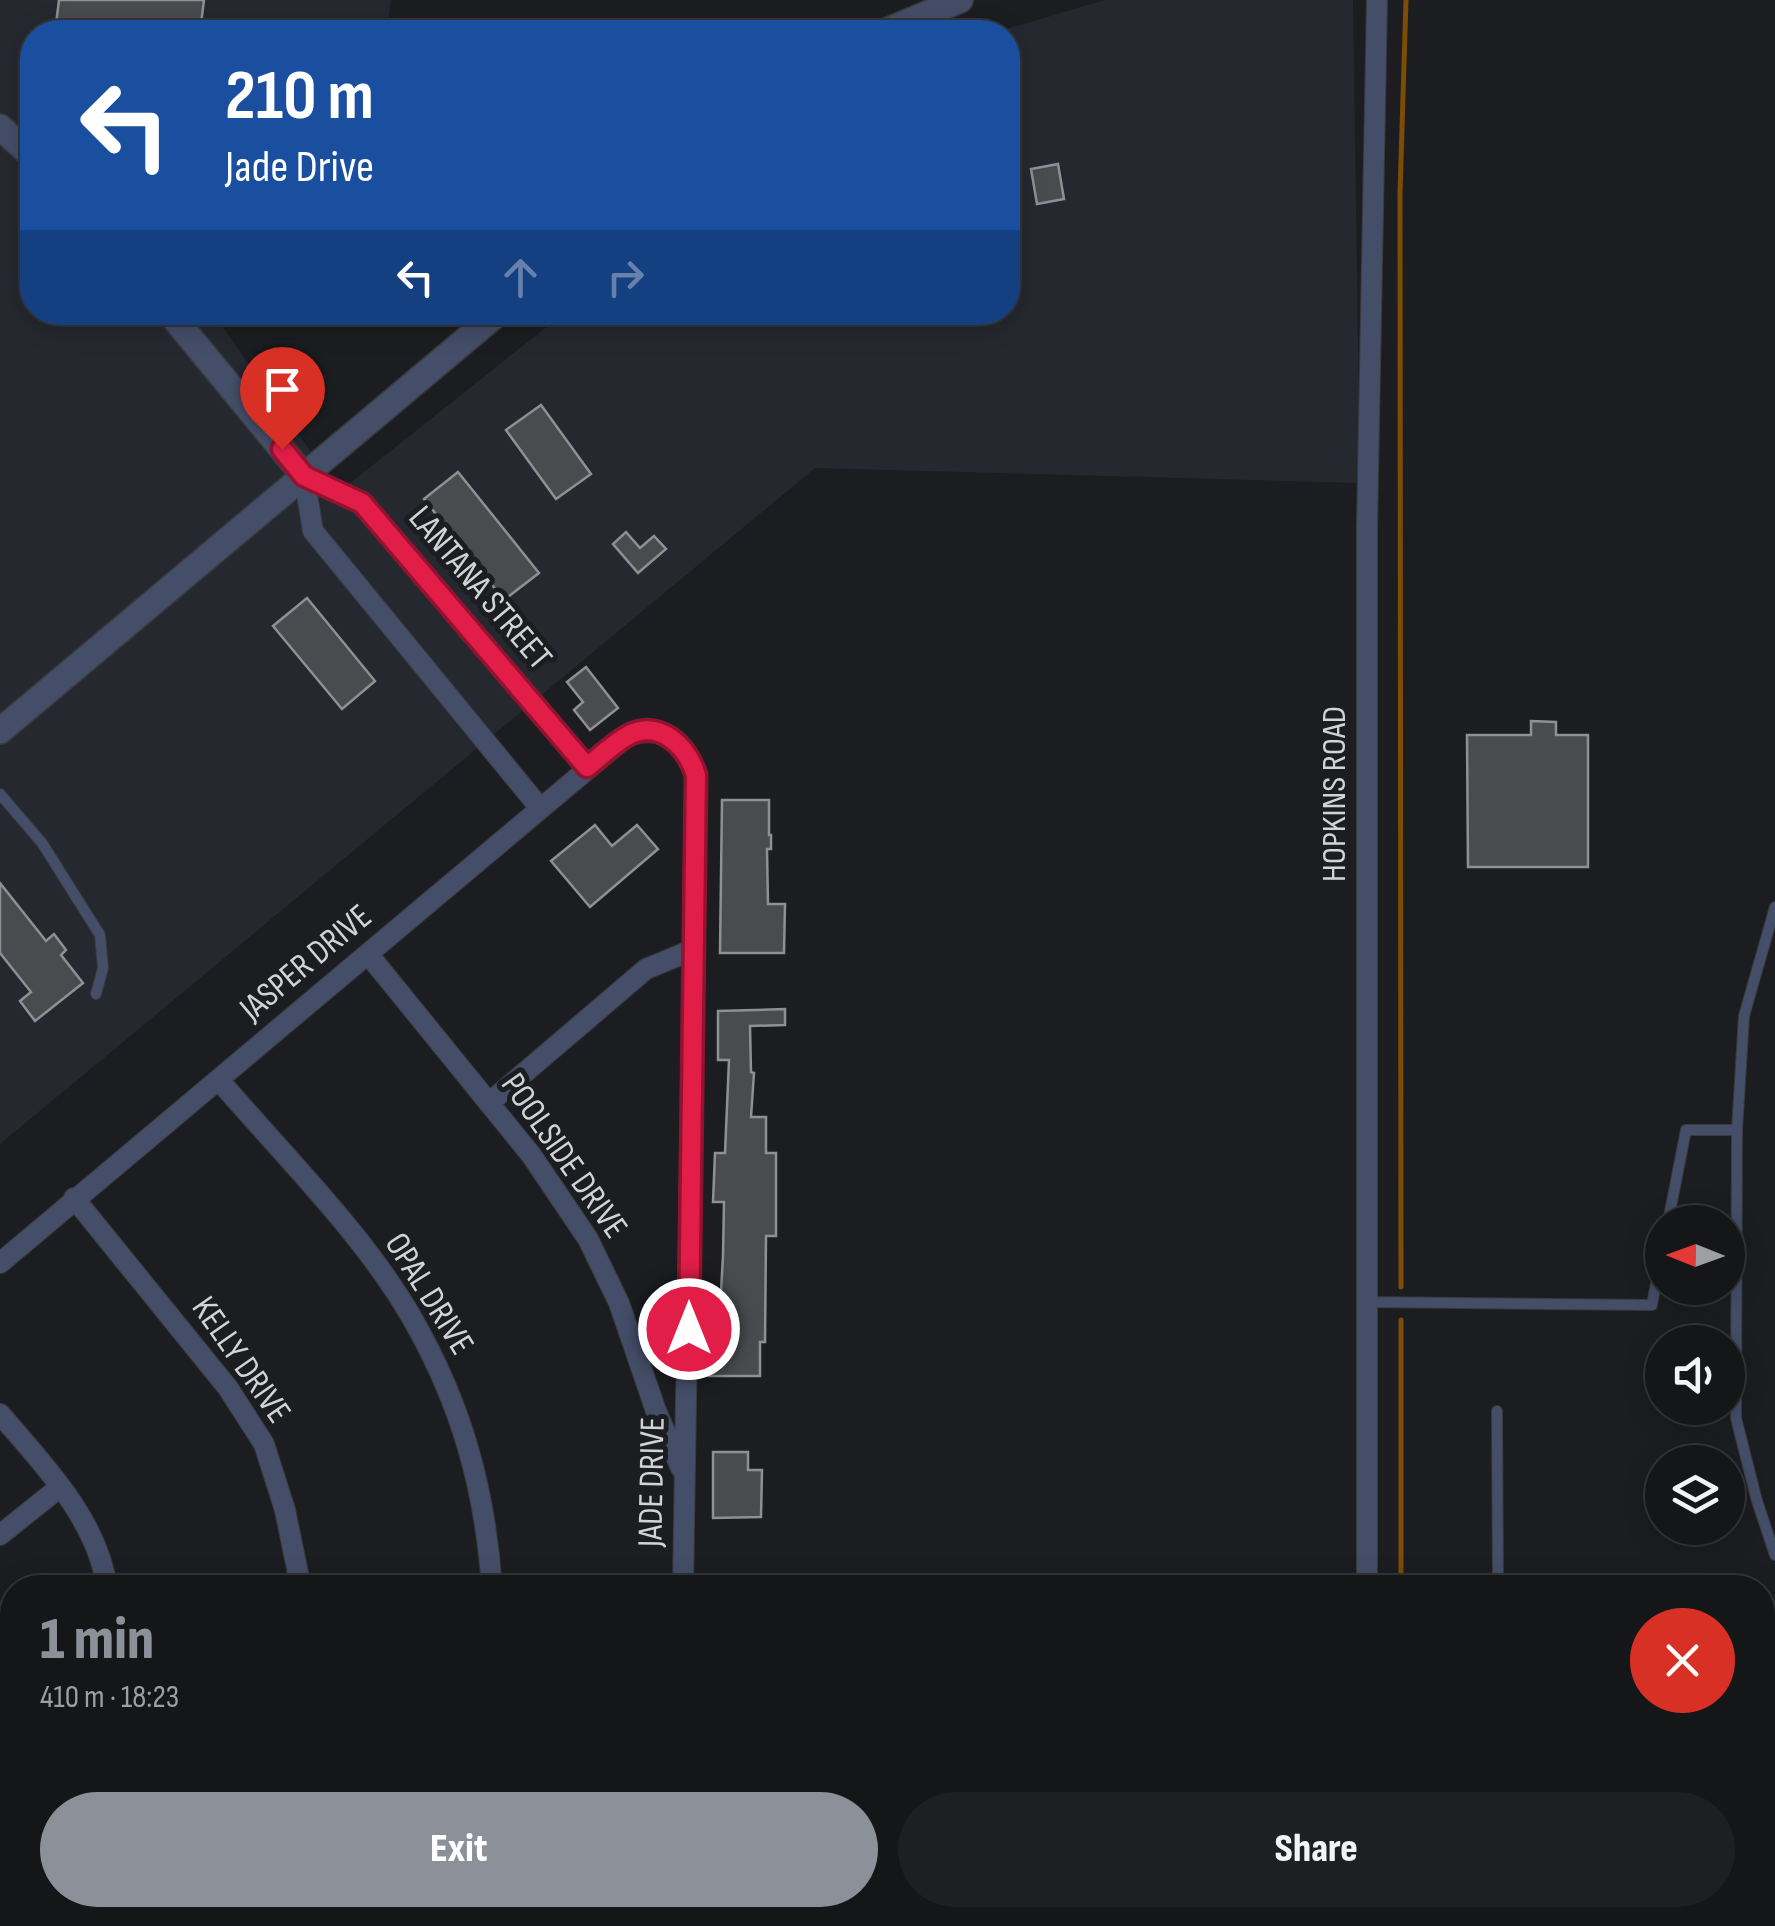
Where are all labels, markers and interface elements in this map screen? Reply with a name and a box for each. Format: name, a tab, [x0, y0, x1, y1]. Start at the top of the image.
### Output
text: 210 m	[225, 55, 374, 139]
icon: left	[60, 60, 190, 190]
text: Jade Drive	[225, 140, 374, 195]
icon: left	[388, 250, 443, 305]
icon: ahead	[493, 250, 548, 305]
icon: right	[598, 250, 653, 305]
pin	[240, 347, 325, 450]
icon: arrive	[255, 362, 310, 417]
street label: LANTANA STREET	[399, 497, 561, 679]
street label: HOPKINS ROAD	[1313, 706, 1356, 882]
street label: JASPER DRIVE	[231, 896, 381, 1031]
street label: POOLSIDE DRIVE	[491, 1065, 637, 1247]
north arrow	[1645, 1205, 1745, 1305]
map controls	[1645, 1205, 1745, 1545]
street label: OPAL DRIVE	[375, 1225, 483, 1363]
position arrow	[637, 1277, 741, 1381]
street label: KELLY DRIVE	[182, 1288, 300, 1432]
button: sound	[1645, 1325, 1745, 1425]
street label: JADE DRIVE	[629, 1417, 675, 1548]
button: layers	[1645, 1445, 1745, 1545]
text: 1 min	[40, 1604, 154, 1676]
button: close	[1630, 1608, 1735, 1713]
text: 410 m · 18:23	[40, 1678, 179, 1717]
button: Exit	[40, 1792, 878, 1907]
button: Share	[898, 1792, 1735, 1907]

